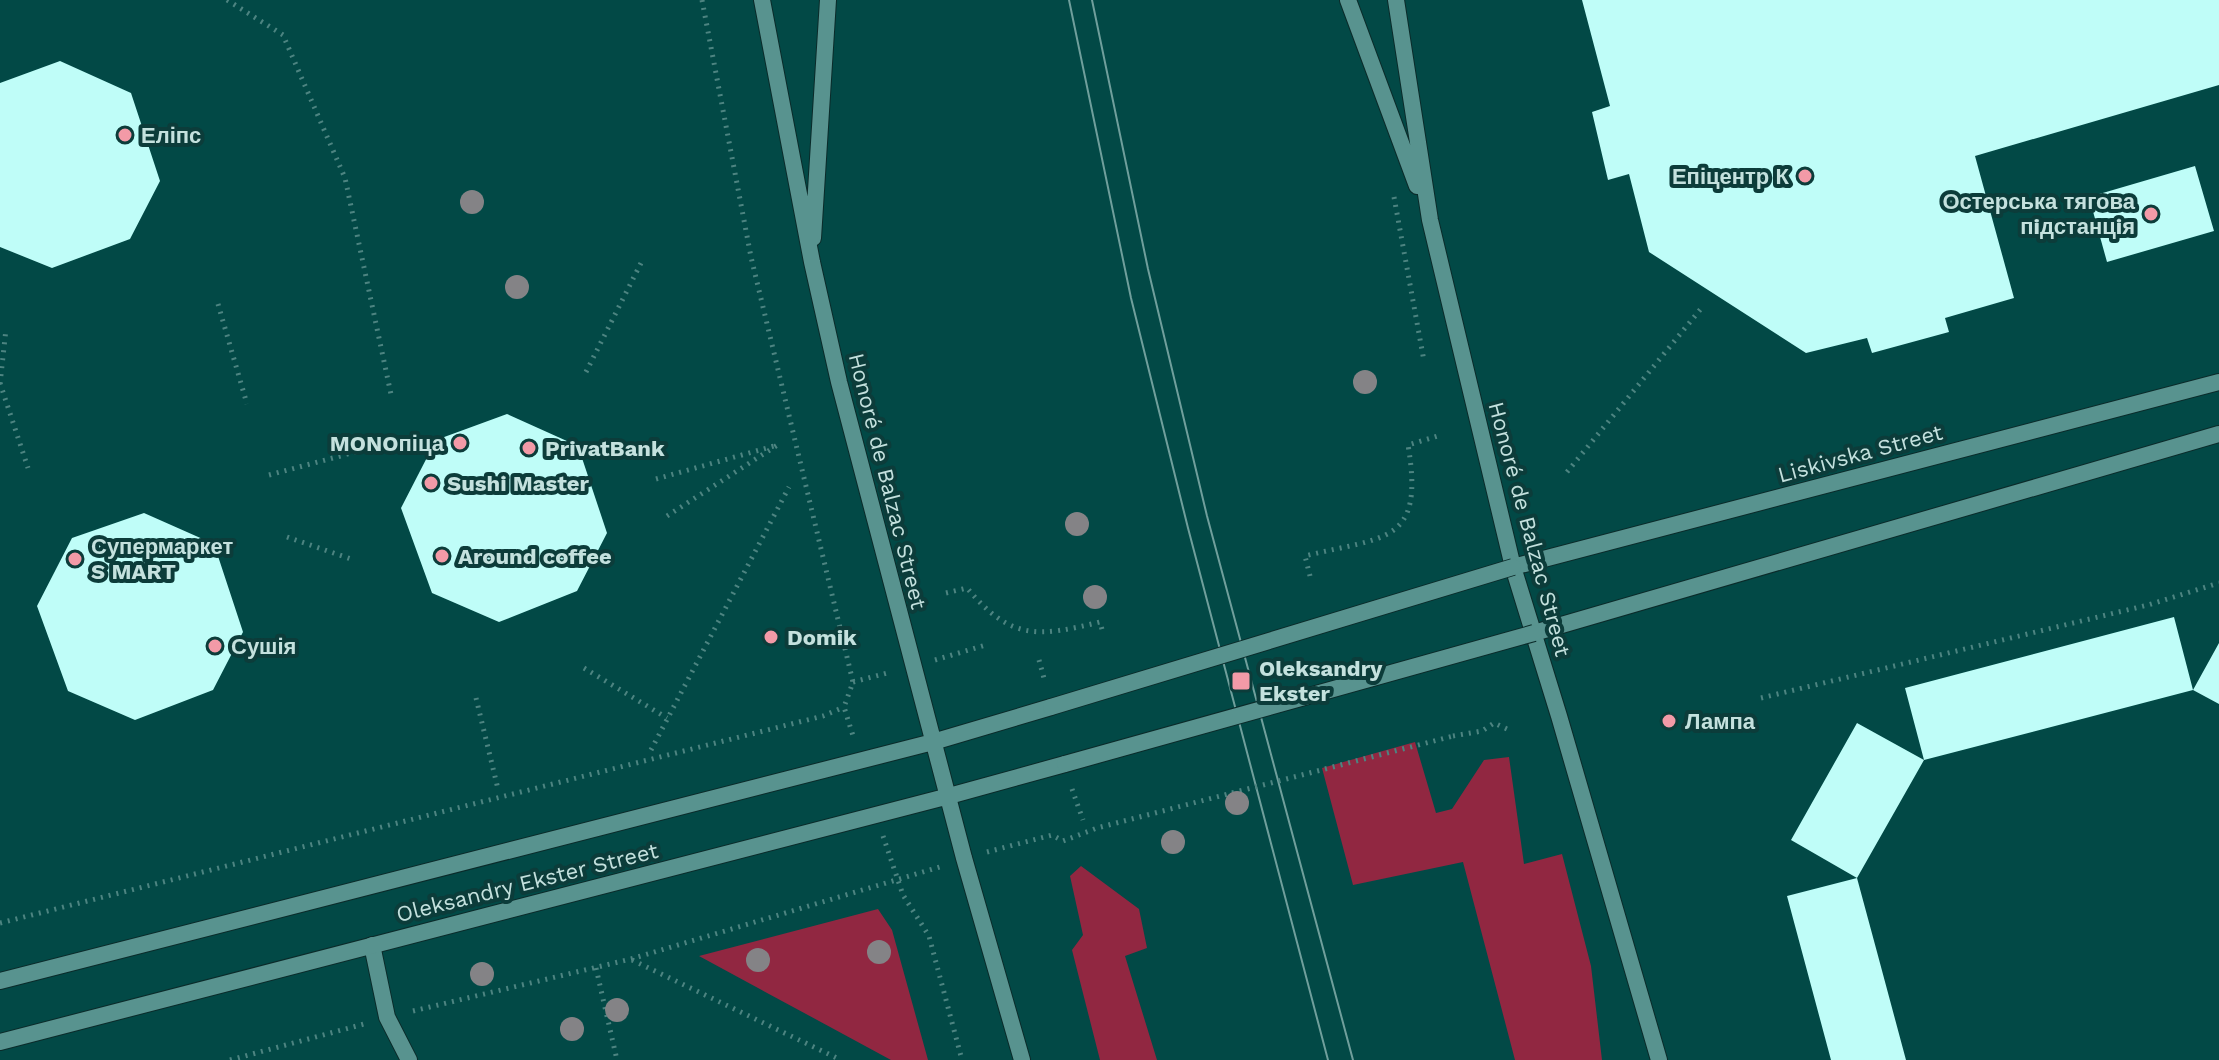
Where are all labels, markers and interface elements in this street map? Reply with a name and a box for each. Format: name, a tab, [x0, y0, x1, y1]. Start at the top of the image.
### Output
place label: Еліпс	[141, 123, 201, 148]
marker: Еліпс	[116, 126, 134, 144]
place label: Епіцентр К	[1672, 164, 1790, 189]
marker: Епіцентр К	[1796, 167, 1814, 185]
place label: Остерська тягова пiдстанцiя	[1943, 189, 2136, 239]
marker: Остерська тягова пiдстанцiя	[2142, 205, 2160, 223]
street label: Honoré de Balzac Street	[844, 351, 931, 612]
street label: Honoré de Balzac Street	[1483, 399, 1576, 659]
street label: Liskivska Street	[1775, 419, 1945, 488]
place label: MONOпіца	[330, 431, 445, 456]
marker: MONOпіца	[451, 434, 469, 452]
place label: PrivatBank	[545, 436, 665, 461]
marker: PrivatBank	[520, 439, 538, 457]
place label: Sushi Master	[447, 471, 590, 496]
marker: Sushi Master	[422, 474, 440, 492]
place label: Супермаркет S MART	[91, 534, 233, 584]
place label: Around coffee	[458, 544, 612, 569]
marker: Around coffee	[433, 547, 451, 565]
marker: Супермаркет S MART	[66, 550, 84, 568]
place label: Domik	[787, 625, 857, 650]
marker: Domik	[762, 628, 780, 646]
place label: Сушія	[231, 634, 296, 659]
marker: Сушія	[206, 637, 224, 655]
place label: Oleksandry Ekster	[1259, 656, 1383, 706]
marker: Oleksandry Ekster	[1230, 670, 1252, 692]
place label: Лампа	[1685, 709, 1756, 734]
marker: Лампа	[1660, 712, 1678, 730]
street label: Oleksandry Ekster Street	[394, 838, 661, 927]

